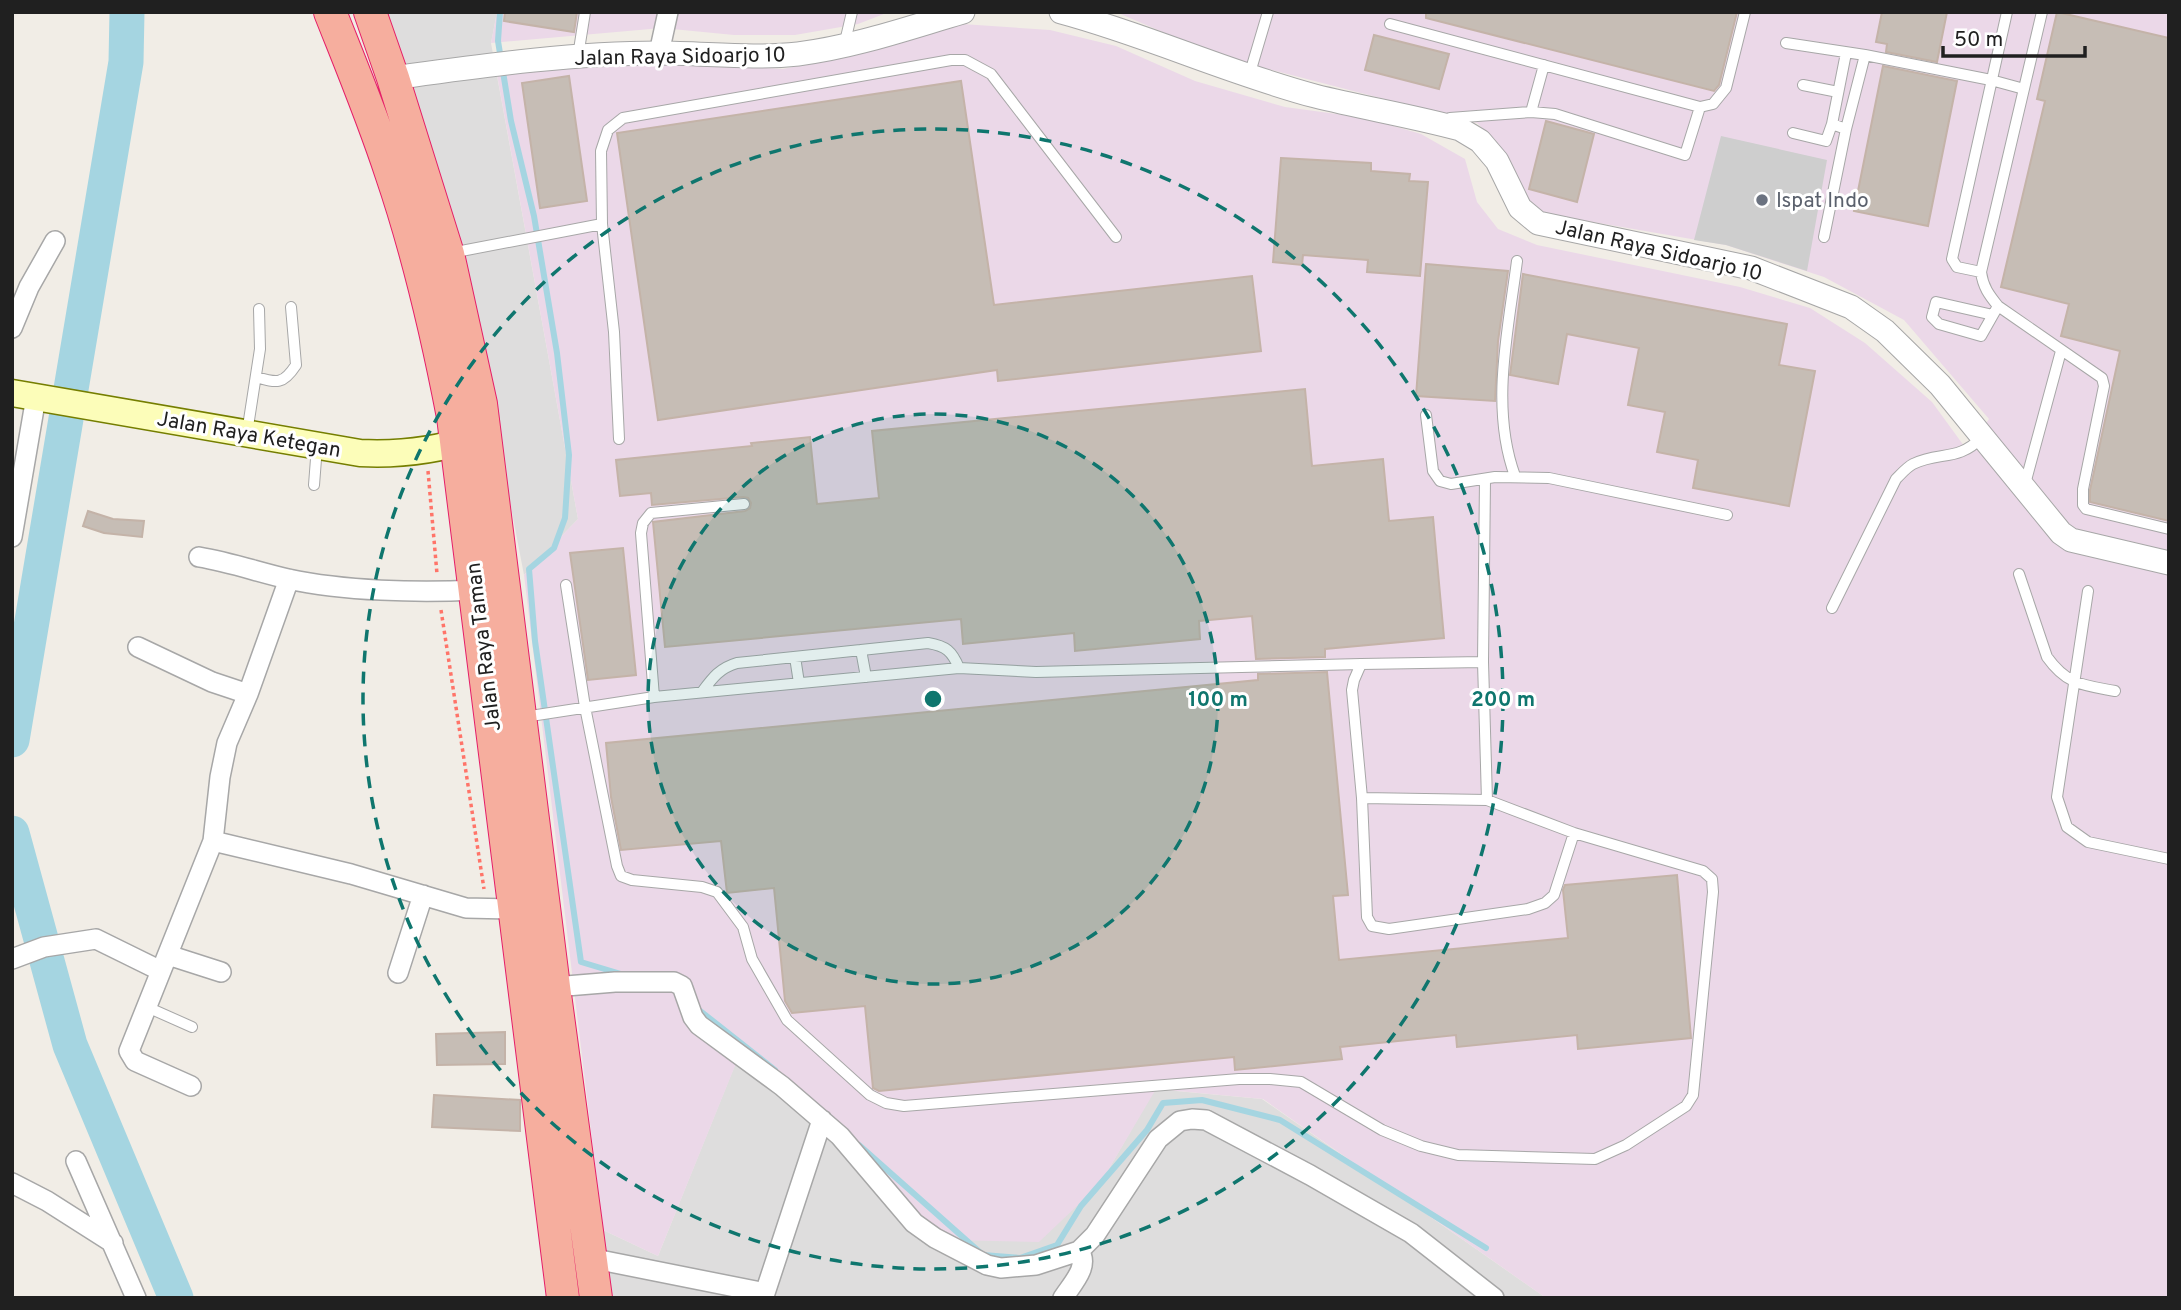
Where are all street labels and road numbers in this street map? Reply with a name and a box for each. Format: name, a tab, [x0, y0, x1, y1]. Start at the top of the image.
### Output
street label: Jalan Raya Sidoarjo 10	[574, 42, 786, 73]
street label: Jalan Raya Sidoarjo 10	[1552, 214, 1765, 288]
street label: Jalan Raya Ketegan	[155, 406, 343, 465]
street label: Jalan Raya Taman	[461, 561, 508, 733]

